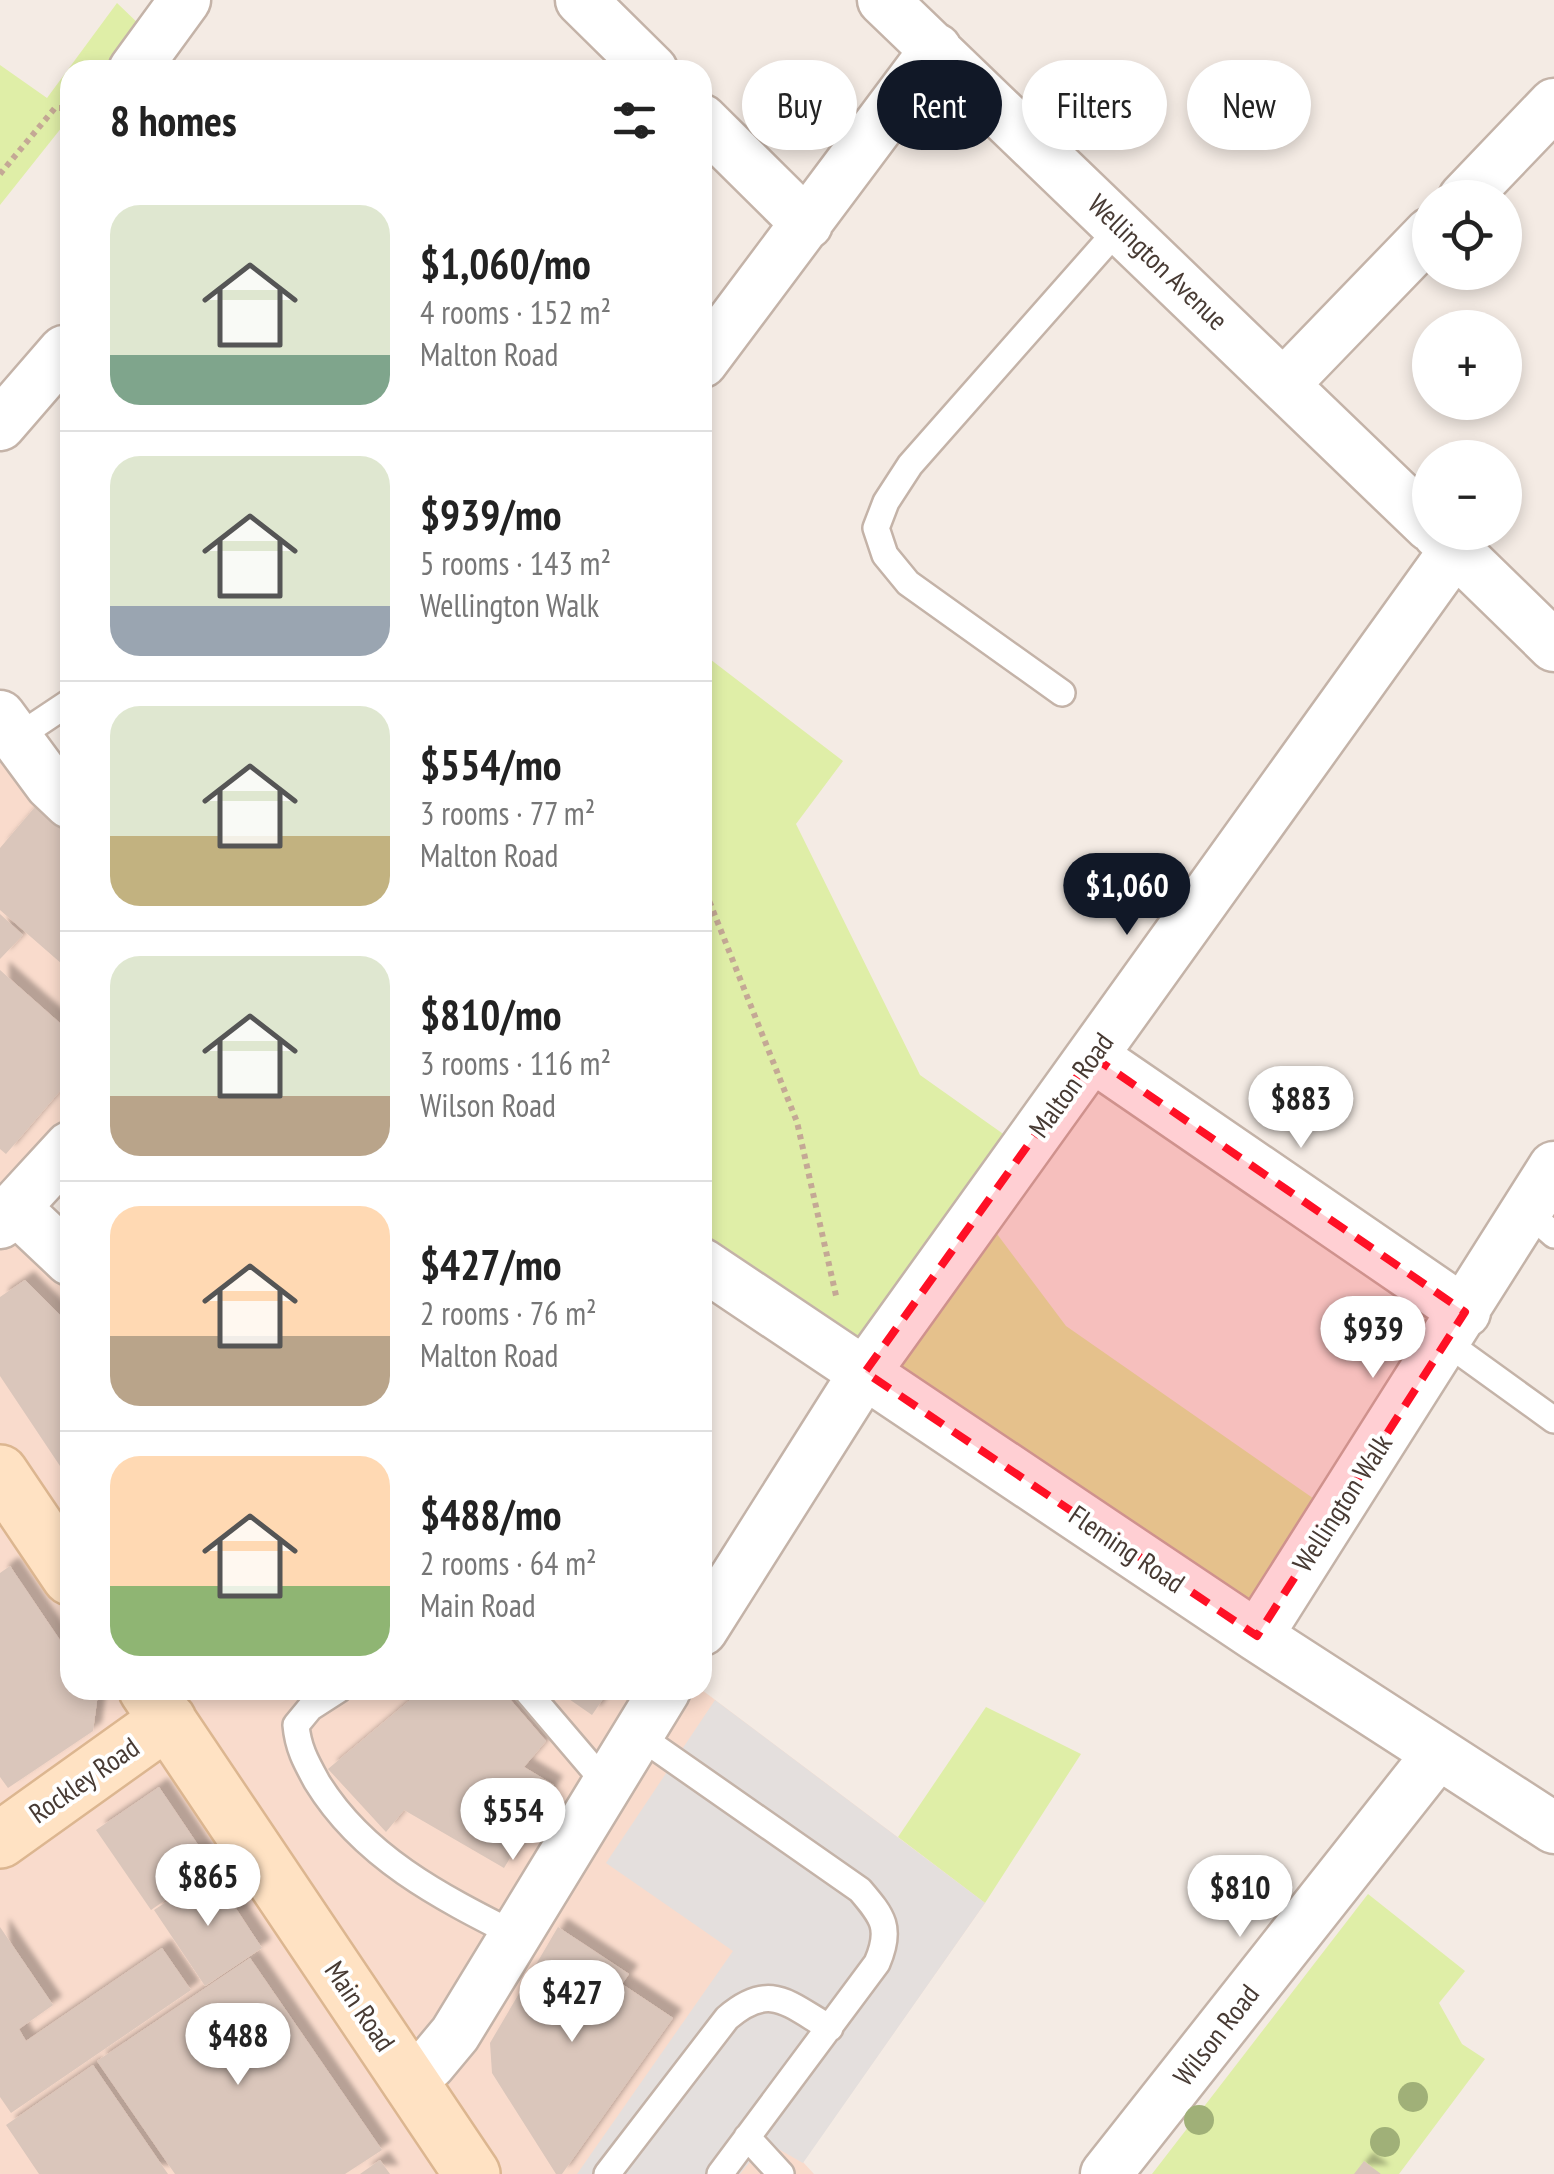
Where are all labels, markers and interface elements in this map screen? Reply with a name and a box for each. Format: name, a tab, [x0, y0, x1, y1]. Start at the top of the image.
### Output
chip: Buy	[742, 60, 857, 150]
chip: Rent	[877, 60, 1002, 150]
chip: Filters	[1022, 60, 1167, 150]
chip: New	[1187, 60, 1311, 150]
text: 8 homes	[110, 93, 237, 148]
icon: filters	[607, 93, 662, 148]
map controls	[1412, 180, 1522, 550]
button: locate	[1412, 180, 1522, 290]
street label: Wellington Avenue	[1080, 186, 1236, 338]
text: $1,060/mo	[420, 236, 591, 291]
icon: home	[190, 245, 310, 365]
text: 4 rooms · 152 m²	[420, 291, 611, 333]
button: +	[1412, 310, 1522, 420]
text: Malton Road	[420, 333, 558, 375]
button: −	[1412, 440, 1522, 550]
text: $939/mo	[420, 487, 562, 542]
icon: home	[190, 496, 310, 616]
text: 5 rooms · 143 m²	[420, 542, 611, 584]
text: Wellington Walk	[420, 584, 599, 626]
text: $554/mo	[420, 737, 562, 792]
icon: home	[190, 746, 310, 866]
text: 3 rooms · 77 m²	[420, 792, 595, 834]
text: Malton Road	[420, 834, 558, 876]
pin: $1,060	[1046, 853, 1208, 938]
text: $1,060	[1085, 864, 1169, 906]
text: $810/mo	[420, 987, 562, 1042]
icon: home	[190, 996, 310, 1116]
street label: Malton Road	[1020, 1025, 1121, 1145]
text: 3 rooms · 116 m²	[420, 1042, 611, 1084]
pin: $883	[1242, 1066, 1360, 1151]
text: $883	[1270, 1077, 1332, 1119]
text: Wilson Road	[420, 1084, 556, 1126]
text: $427/mo	[420, 1237, 562, 1292]
icon: home	[190, 1246, 310, 1366]
text: 2 rooms · 76 m²	[420, 1292, 597, 1334]
pin: $939	[1314, 1296, 1432, 1381]
text: $939	[1342, 1307, 1404, 1349]
text: Malton Road	[420, 1334, 558, 1376]
street label: Wellington Walk	[1283, 1427, 1400, 1579]
text: $488/mo	[420, 1487, 562, 1542]
icon: home	[190, 1496, 310, 1616]
street label: Fleming Road	[1062, 1496, 1192, 1601]
text: 2 rooms · 64 m²	[420, 1542, 597, 1584]
text: Main Road	[420, 1584, 536, 1626]
street label: Rockley Road	[21, 1728, 146, 1831]
pin: $554	[454, 1778, 572, 1863]
text: $554	[482, 1789, 544, 1831]
pin: $865	[149, 1844, 267, 1929]
text: $865	[177, 1855, 239, 1897]
pin: $810	[1181, 1855, 1299, 1940]
text: $810	[1209, 1866, 1271, 1908]
street label: Main Road	[317, 1953, 404, 2058]
pin: $427	[513, 1960, 631, 2045]
text: $427	[541, 1971, 603, 2013]
street label: Wilson Road	[1164, 1976, 1267, 2093]
pin: $488	[179, 2003, 297, 2088]
text: $488	[207, 2014, 269, 2056]

